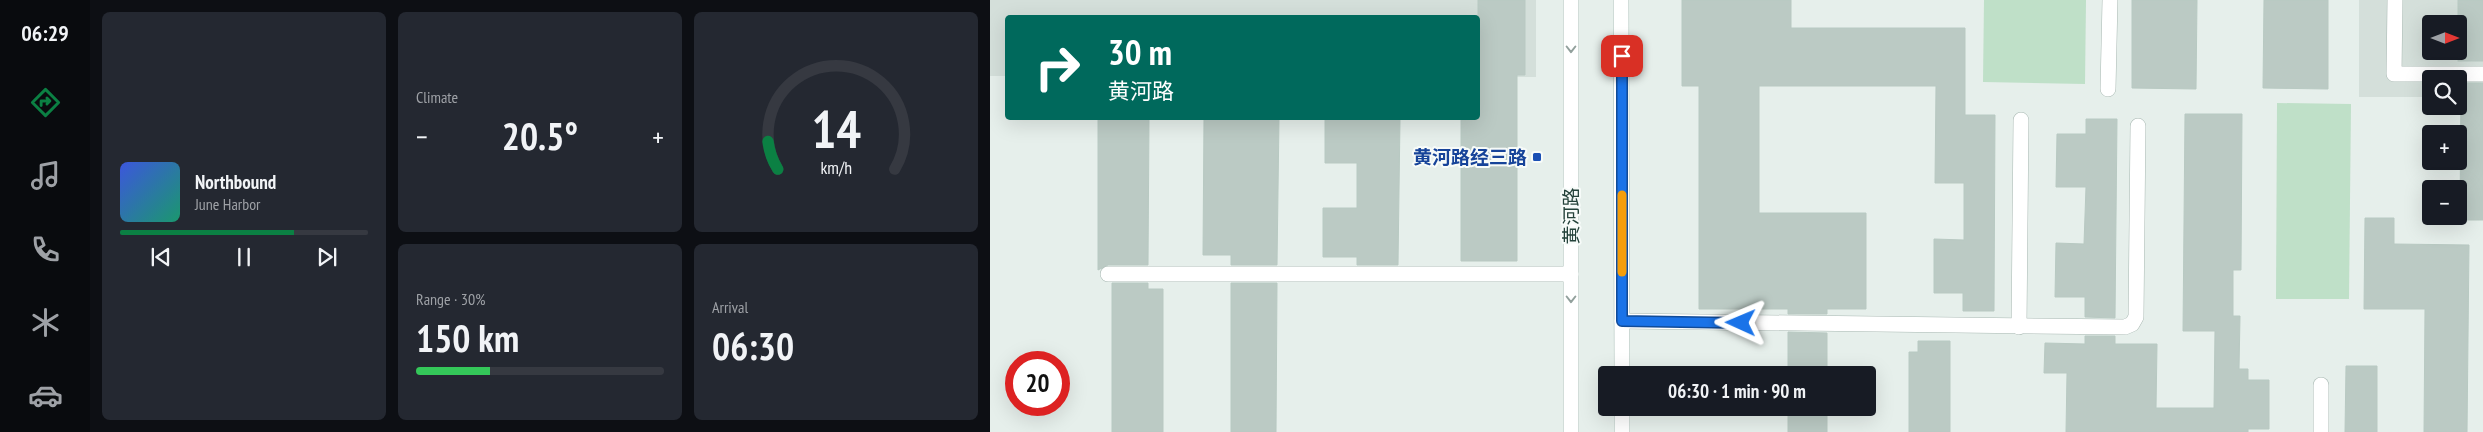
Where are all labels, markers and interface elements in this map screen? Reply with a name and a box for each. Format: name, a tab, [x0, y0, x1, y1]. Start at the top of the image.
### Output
north arrow	[2422, 15, 2468, 60]
map controls	[2422, 15, 2467, 225]
text: 06:29	[21, 19, 69, 47]
text: 30 m	[1108, 29, 1172, 75]
icon: right	[1025, 35, 1090, 100]
pin	[1601, 35, 1643, 77]
icon: arrive	[1608, 42, 1636, 70]
one-way arrow	[1566, 45, 1576, 53]
button: search	[2422, 70, 2467, 115]
text: 黄河路	[1108, 77, 1174, 105]
icon: directions	[28, 85, 63, 120]
text: Climate	[416, 87, 458, 107]
text: 14	[811, 95, 861, 162]
text: 20.5°	[502, 111, 578, 160]
text: −	[416, 118, 428, 155]
text: +	[652, 118, 664, 155]
button: +	[2422, 125, 2467, 170]
place label: 黄河路经三路	[1413, 145, 1527, 169]
marker: 黄河路经三路	[1531, 151, 1543, 163]
text: km/h	[820, 156, 852, 179]
icon: music	[28, 158, 63, 193]
text: Northbound	[195, 170, 276, 194]
button: −	[2422, 180, 2467, 225]
street label: 黄河路	[1559, 187, 1583, 245]
text: June Harbor	[195, 194, 260, 214]
icon: phone	[28, 232, 63, 267]
icon: previous	[147, 243, 175, 271]
icon: pause	[230, 243, 258, 271]
icon: next	[313, 243, 341, 271]
text: Range · 30%	[416, 289, 485, 309]
one-way arrow	[1566, 295, 1576, 303]
position arrow	[1714, 296, 1766, 348]
text: Arrival	[712, 297, 748, 317]
icon: climate	[28, 305, 63, 340]
text: 150 km	[416, 313, 519, 362]
text: 06:30	[712, 321, 794, 370]
speed limit sign: 20	[1005, 351, 1070, 416]
icon: car	[28, 378, 63, 413]
text: 06:30 · 1 min · 90 m	[1668, 379, 1806, 403]

